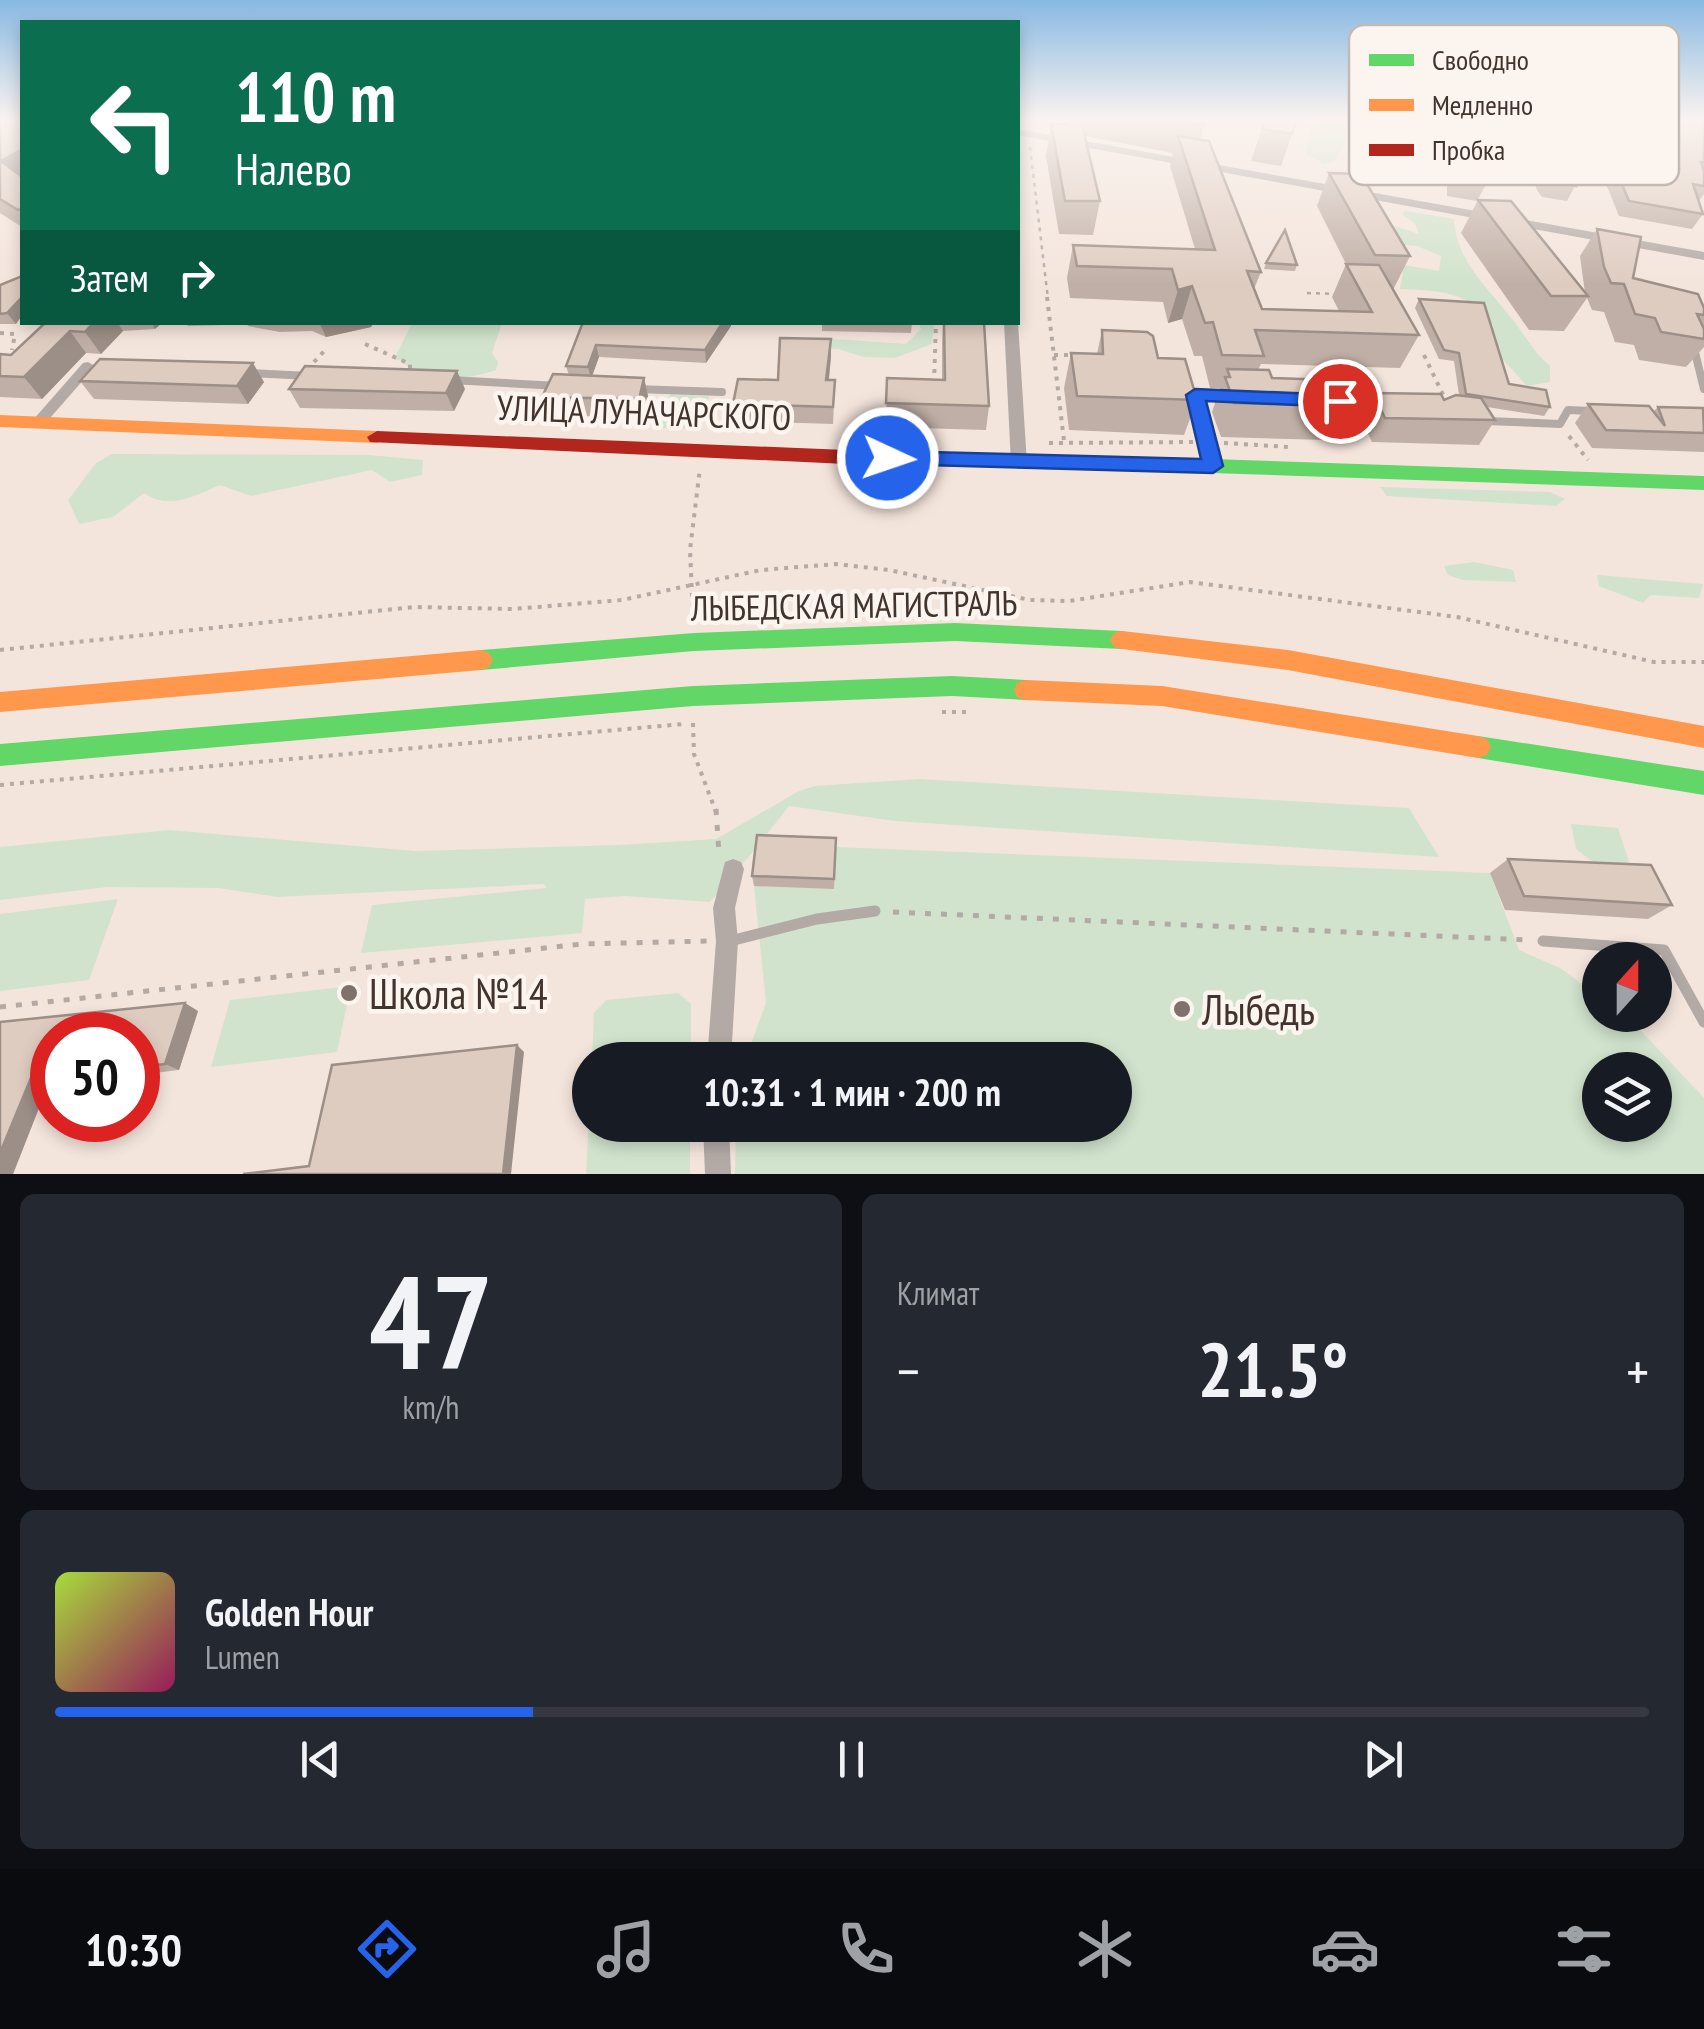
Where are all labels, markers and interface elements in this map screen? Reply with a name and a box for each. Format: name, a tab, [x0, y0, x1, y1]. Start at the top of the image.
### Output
legend	[1349, 25, 1679, 185]
text: Свободно	[1432, 41, 1529, 78]
text: 110 m	[235, 51, 396, 141]
icon: left	[70, 60, 200, 190]
text: Медленно	[1432, 86, 1533, 123]
text: Пробка	[1432, 131, 1505, 168]
text: Налево	[235, 139, 352, 197]
icon: right	[169, 250, 224, 305]
text: Затем	[70, 253, 149, 302]
pin	[1298, 359, 1383, 444]
icon: arrive	[1313, 374, 1368, 429]
street label: УЛИЦА ЛУНАЧАРСКОГО	[496, 384, 792, 440]
position arrow	[836, 406, 940, 510]
street label: ЛЫБЕДСКАЯ МАГИСТРАЛЬ	[689, 579, 1018, 631]
north arrow	[1582, 942, 1672, 1032]
map controls	[1582, 942, 1672, 1142]
place label: Школа №14	[369, 966, 548, 1021]
marker: Школа №14	[338, 982, 360, 1004]
place label: Лыбедь	[1201, 982, 1315, 1037]
marker: Лыбедь	[1171, 998, 1193, 1020]
speed limit sign: 50	[30, 1012, 160, 1142]
button: layers	[1582, 1052, 1672, 1142]
text: 10:31 · 1 мин · 200 m	[703, 1067, 1001, 1116]
text: 47	[369, 1237, 493, 1405]
text: Климат	[897, 1272, 979, 1314]
text: 21.5°	[1198, 1321, 1348, 1418]
text: −	[897, 1335, 920, 1406]
text: +	[1626, 1335, 1649, 1406]
text: km/h	[403, 1386, 459, 1428]
text: Golden Hour	[205, 1587, 374, 1636]
text: Lumen	[205, 1636, 280, 1678]
icon: previous	[293, 1732, 348, 1787]
icon: pause	[824, 1732, 879, 1787]
icon: next	[1356, 1732, 1411, 1787]
icon: directions	[352, 1914, 422, 1984]
icon: music	[591, 1914, 661, 1984]
icon: phone	[831, 1914, 901, 1984]
icon: climate	[1070, 1914, 1140, 1984]
icon: car	[1310, 1914, 1380, 1984]
icon: filters	[1549, 1914, 1619, 1984]
text: 10:30	[85, 1920, 182, 1978]

